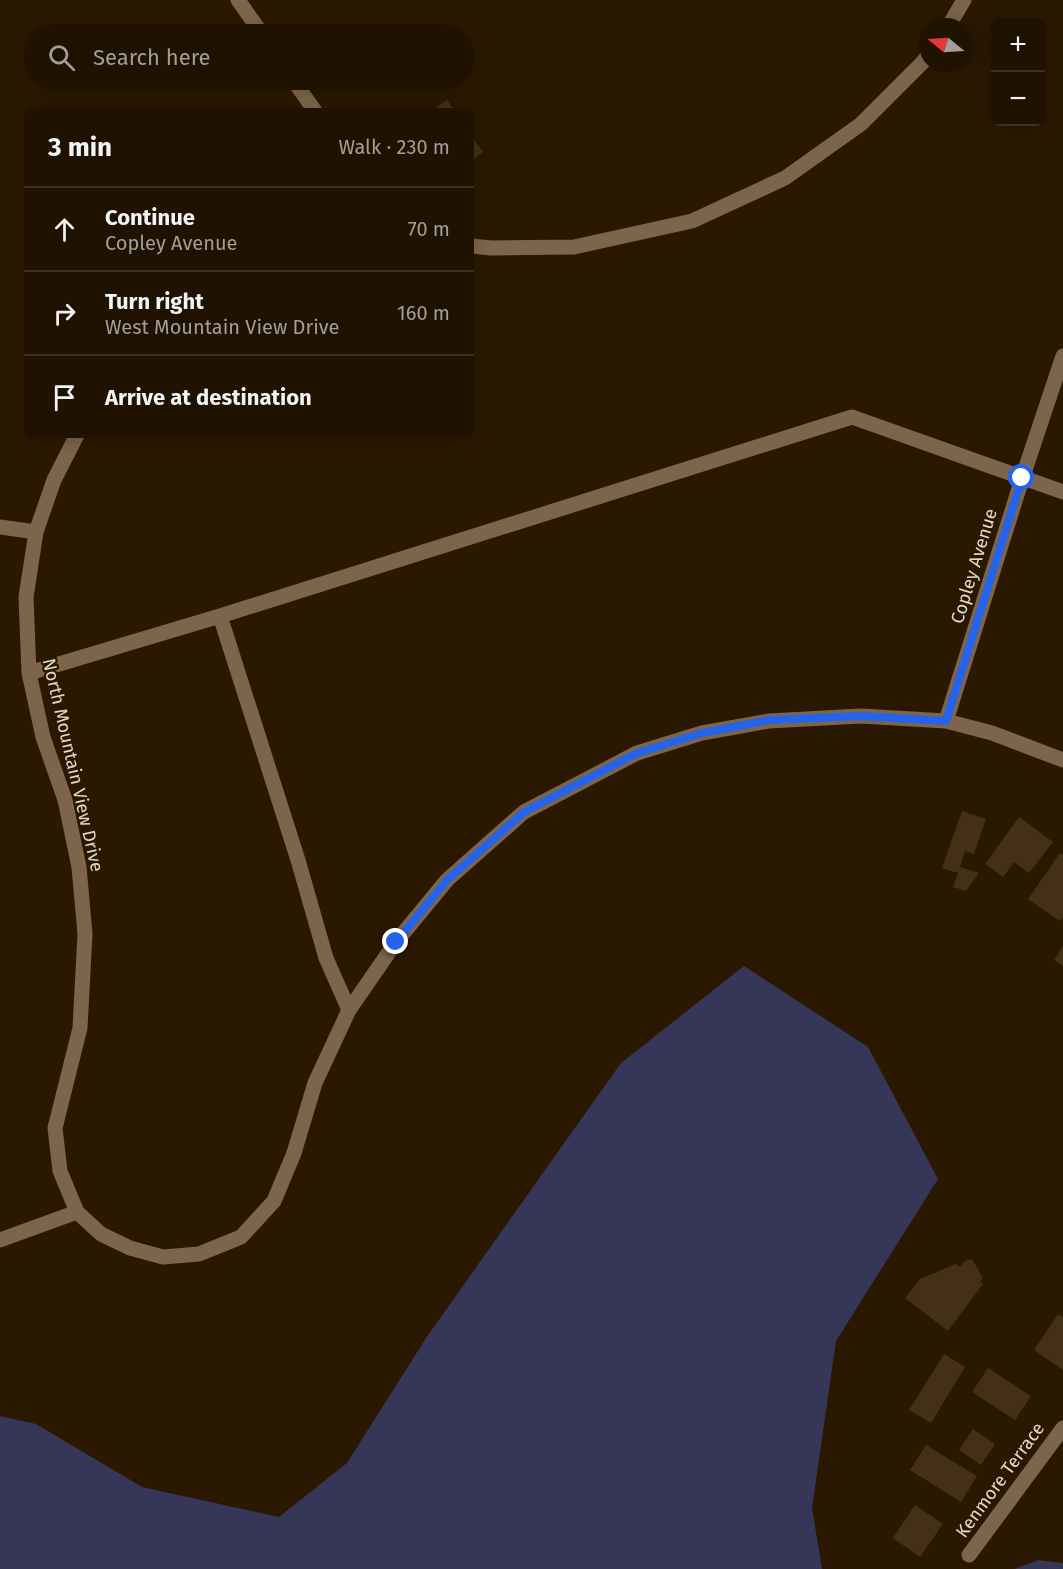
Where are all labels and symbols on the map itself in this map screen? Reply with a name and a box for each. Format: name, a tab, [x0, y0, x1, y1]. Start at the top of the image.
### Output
north arrow	[919, 18, 973, 72]
route start	[1008, 464, 1034, 490]
street label: Copley Avenue	[946, 506, 1002, 626]
street label: North Mountain View Drive	[38, 656, 108, 874]
route end	[382, 928, 408, 954]
street label: Kenmore Terrace	[951, 1418, 1049, 1542]

